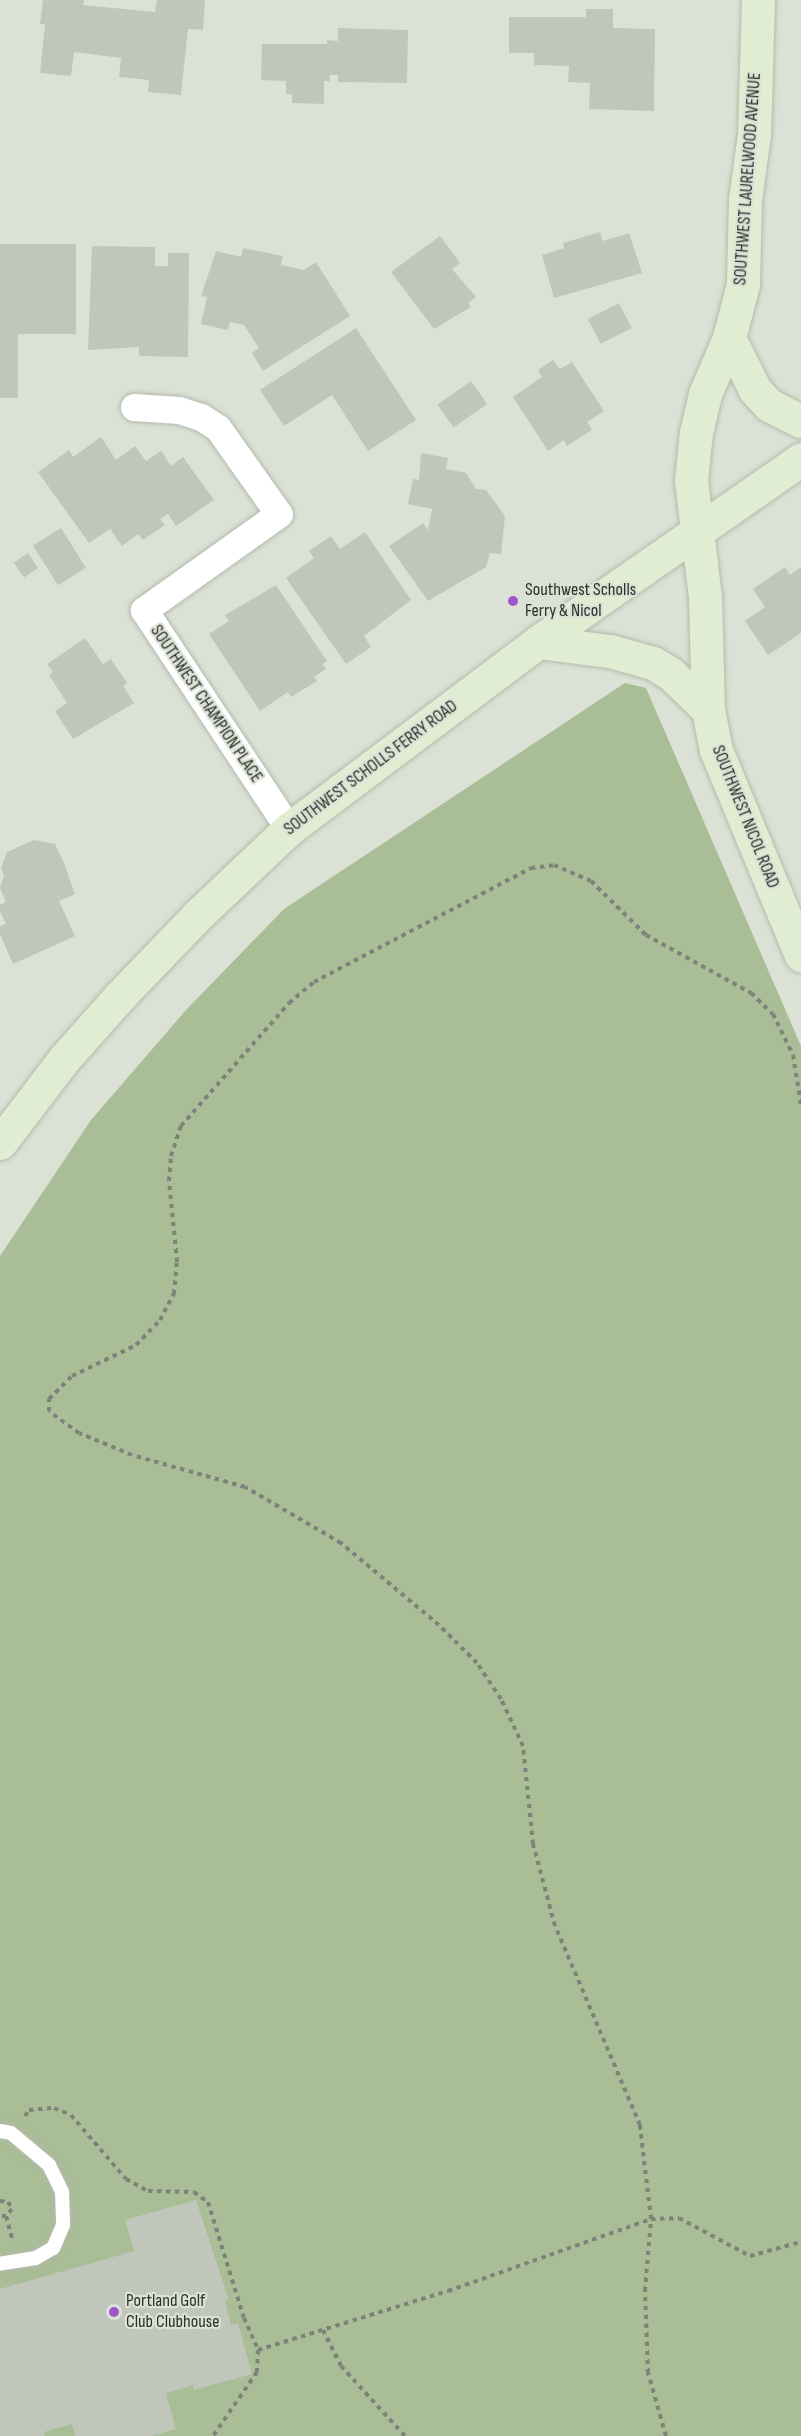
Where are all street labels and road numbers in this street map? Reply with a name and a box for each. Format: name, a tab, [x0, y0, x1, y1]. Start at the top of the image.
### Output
street label: SOUTHWEST LAURELWOOD AVENUE	[730, 72, 766, 286]
street label: SOUTHWEST CHAMPION PLACE	[145, 621, 267, 787]
street label: SOUTHWEST SCHOLLS FERRY ROAD	[280, 696, 462, 840]
street label: SOUTHWEST NICOL ROAD	[706, 742, 784, 892]

